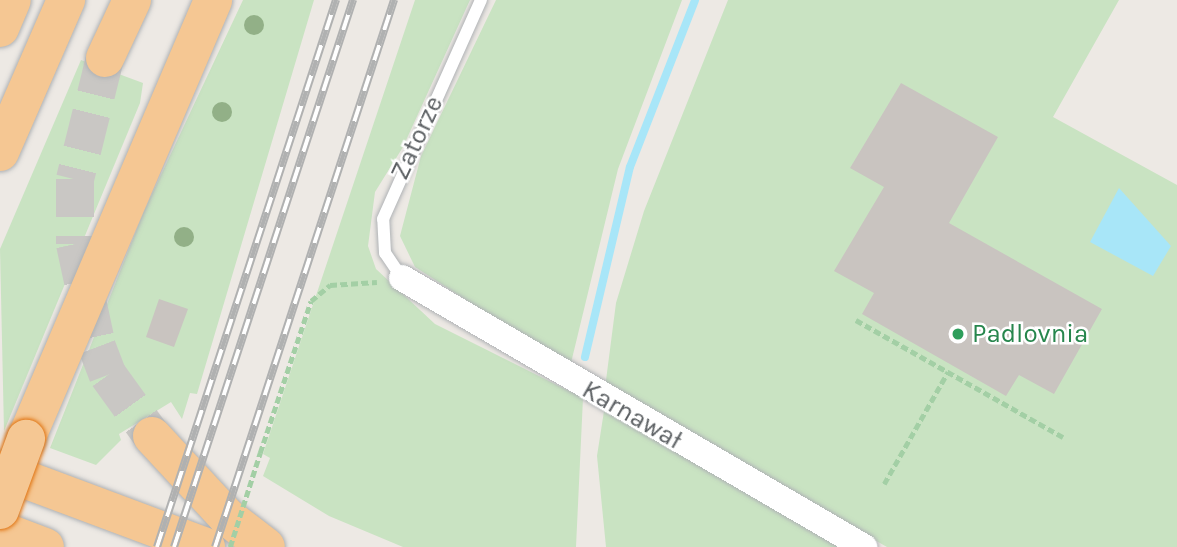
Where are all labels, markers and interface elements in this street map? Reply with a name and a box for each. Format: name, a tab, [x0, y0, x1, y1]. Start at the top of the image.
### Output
street label: Zatorze	[384, 91, 450, 185]
place label: Padlovnia	[972, 318, 1088, 350]
marker: Padlovnia	[950, 326, 966, 342]
street label: Karnawał	[577, 374, 687, 456]

